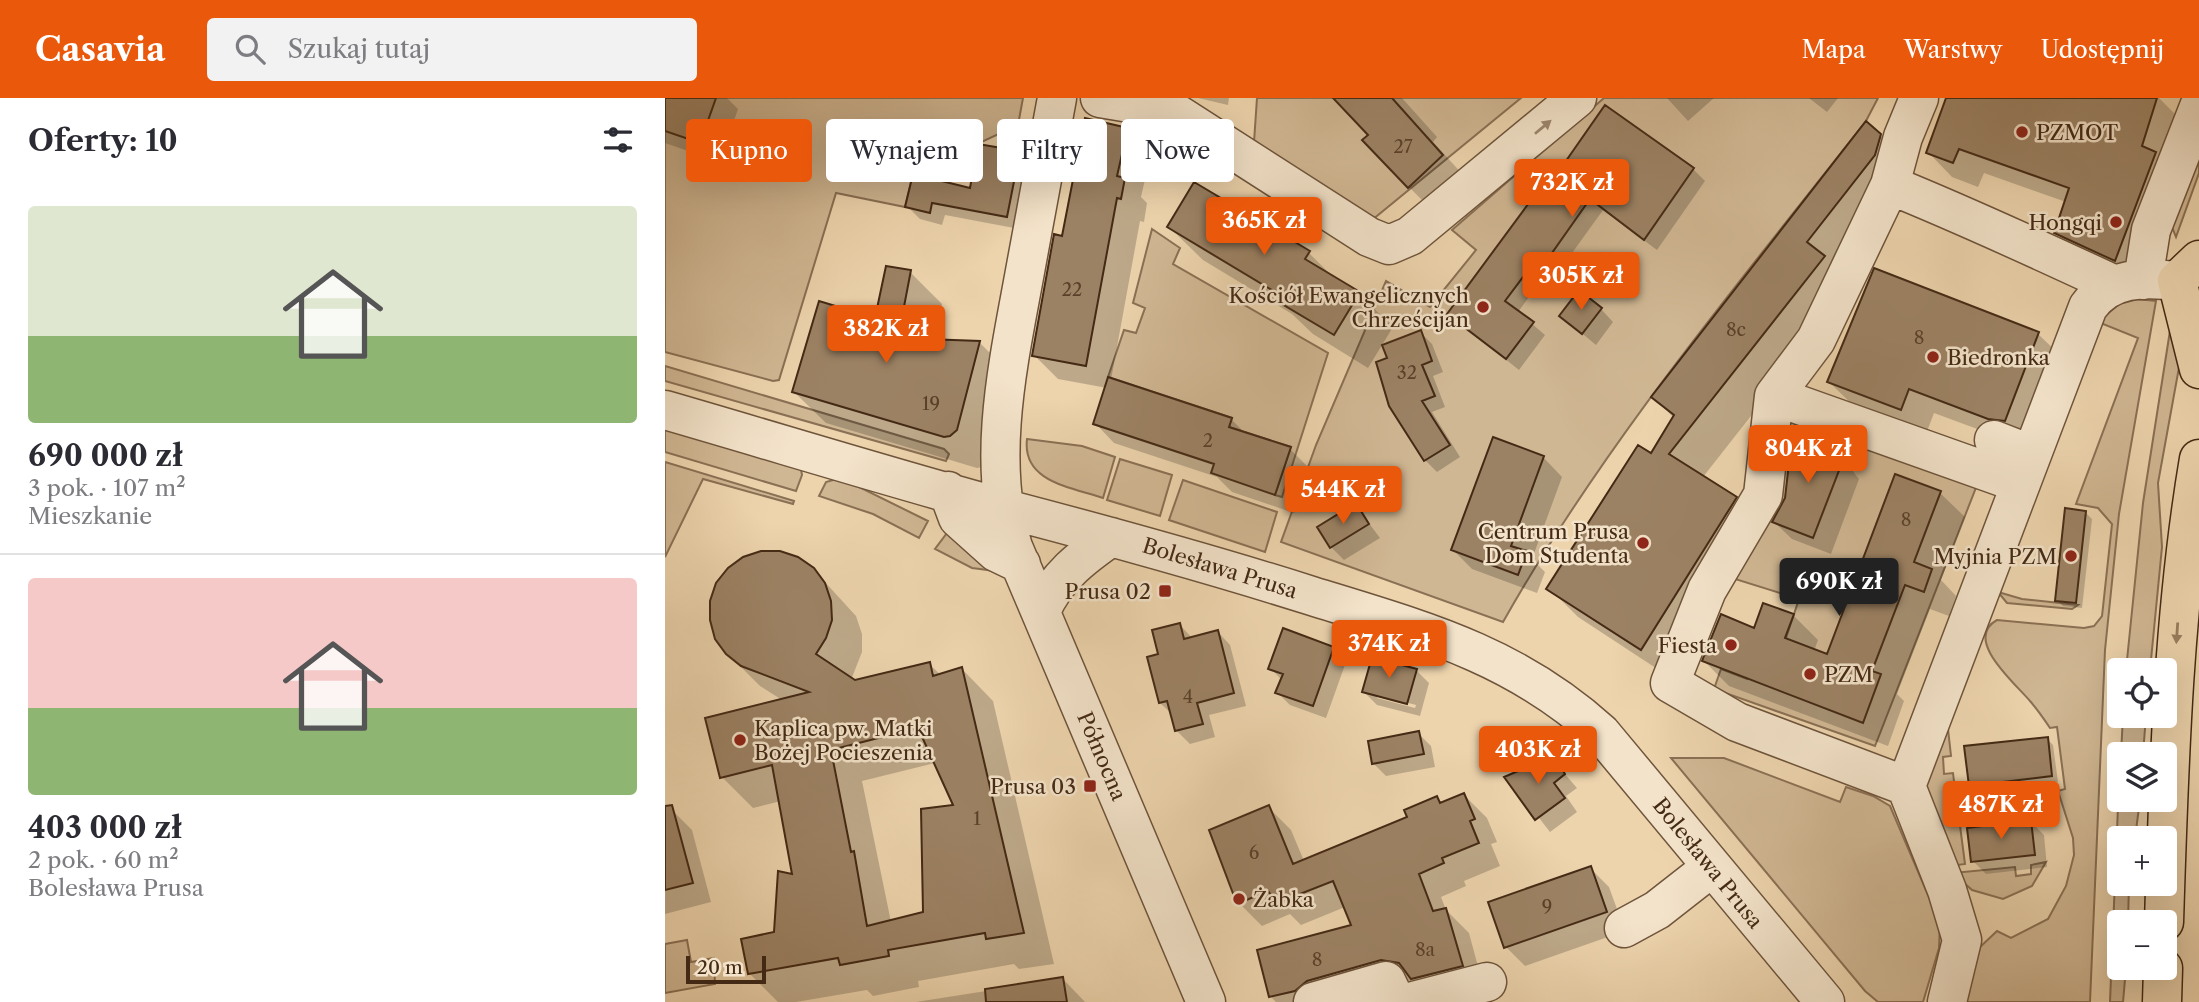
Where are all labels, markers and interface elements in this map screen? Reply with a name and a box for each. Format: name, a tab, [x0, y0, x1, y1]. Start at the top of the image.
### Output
search box	[207, 18, 697, 81]
text: Casavia	[35, 29, 165, 70]
icon: search	[231, 30, 269, 68]
text: Szukaj tutaj	[287, 33, 430, 65]
text: Mapa	[1802, 35, 1866, 64]
text: Warstwy	[1904, 35, 2003, 64]
text: Udostępnij	[2041, 35, 2164, 64]
chip: Kupno	[686, 119, 812, 182]
chip: Wynajem	[826, 119, 983, 182]
chip: Filtry	[997, 119, 1107, 182]
chip: Nowe	[1121, 119, 1234, 182]
one-way arrow	[1533, 119, 1551, 134]
place label: PZMOT	[2036, 120, 2119, 145]
icon: filters	[599, 121, 637, 159]
text: Oferty: 10	[28, 122, 178, 159]
marker: PZMOT	[2014, 124, 2030, 140]
house number: 27	[1393, 136, 1413, 158]
pin: 732K zł	[1507, 159, 1637, 219]
text: 732K zł	[1530, 168, 1614, 196]
pin: 365K zł	[1199, 198, 1329, 257]
text: 365K zł	[1222, 206, 1306, 234]
place label: Hongqi	[2028, 210, 2102, 235]
marker: Hongqi	[2108, 214, 2124, 230]
icon: home	[270, 251, 396, 377]
pin: 305K zł	[1516, 252, 1646, 312]
text: 305K zł	[1538, 261, 1624, 289]
house number: 22	[1062, 279, 1082, 301]
place label: Kościół Ewangelicznych Chrześcijan	[1229, 283, 1469, 332]
marker: Kościół Ewangelicznych Chrześcijan	[1475, 299, 1491, 315]
pin: 382K zł	[821, 306, 951, 365]
text: 382K zł	[843, 314, 929, 342]
house number: 8c	[1726, 319, 1746, 341]
house number: 8	[1914, 327, 1924, 349]
place label: Biedronka	[1947, 345, 2051, 370]
marker: Biedronka	[1925, 349, 1941, 365]
house number: 32	[1397, 362, 1417, 384]
house number: 19	[922, 393, 940, 415]
pin: 804K zł	[1743, 426, 1873, 485]
house number: 2	[1203, 430, 1213, 452]
text: 804K zł	[1764, 434, 1852, 462]
text: 690 000 zł	[28, 437, 183, 474]
pin: 544K zł	[1278, 466, 1408, 526]
text: 3 pok. · 107 m²	[28, 474, 186, 502]
text: 544K zł	[1301, 475, 1385, 503]
text: Mieszkanie	[28, 502, 152, 530]
house number: 8	[1901, 509, 1911, 531]
place label: Centrum Prusa Dom Studenta	[1478, 519, 1630, 568]
street label: Bolesława Prusa	[1140, 533, 1301, 604]
marker: Centrum Prusa Dom Studenta	[1635, 535, 1651, 551]
place label: Myjnia PZM	[1933, 544, 2057, 569]
marker: Myjnia PZM	[2063, 548, 2079, 564]
pin: 690K zł	[1774, 559, 1904, 618]
text: 690K zł	[1796, 567, 1882, 595]
place label: Prusa 02	[1064, 579, 1151, 604]
marker: Prusa 02	[1157, 583, 1173, 599]
pin: 374K zł	[1324, 620, 1454, 680]
icon: home	[270, 623, 396, 749]
one-way arrow	[2171, 623, 2182, 645]
text: 374K zł	[1348, 629, 1430, 657]
place label: Fiesta	[1658, 633, 1718, 658]
marker: Fiesta	[1723, 637, 1739, 653]
map controls	[2107, 658, 2177, 980]
button: locate	[2107, 658, 2177, 728]
place label: PZM	[1824, 662, 1873, 687]
marker: PZM	[1802, 666, 1818, 682]
house number: 4	[1183, 686, 1193, 708]
street label: Północna	[1072, 708, 1132, 805]
place label: Kaplica pw. Matki Bożej Pocieszenia	[754, 716, 934, 765]
pin: 403K zł	[1473, 726, 1603, 786]
marker: Kaplica pw. Matki Bożej Pocieszenia	[732, 732, 748, 748]
text: 403K zł	[1495, 735, 1581, 763]
button: layers	[2107, 742, 2177, 812]
place label: Prusa 03	[990, 774, 1076, 799]
marker: Prusa 03	[1082, 778, 1098, 794]
pin: 487K zł	[1936, 782, 2066, 841]
text: 487K zł	[1959, 790, 2043, 818]
street label: Bolesława Prusa	[1648, 793, 1769, 934]
house number: 1	[973, 808, 981, 830]
text: 403 000 zł	[28, 809, 182, 846]
button: +	[2107, 826, 2177, 896]
house number: 6	[1249, 842, 1259, 864]
text: 2 pok. · 60 m²	[28, 846, 179, 874]
text: Bolesława Prusa	[28, 874, 204, 902]
place label: Żabka	[1253, 887, 1315, 912]
marker: Żabka	[1231, 891, 1247, 907]
house number: 9	[1542, 896, 1552, 918]
button: −	[2107, 910, 2177, 980]
house number: 8a	[1415, 939, 1436, 961]
house number: 8	[1312, 949, 1322, 971]
scale bar	[686, 953, 767, 985]
text: 20 m	[697, 956, 743, 979]

